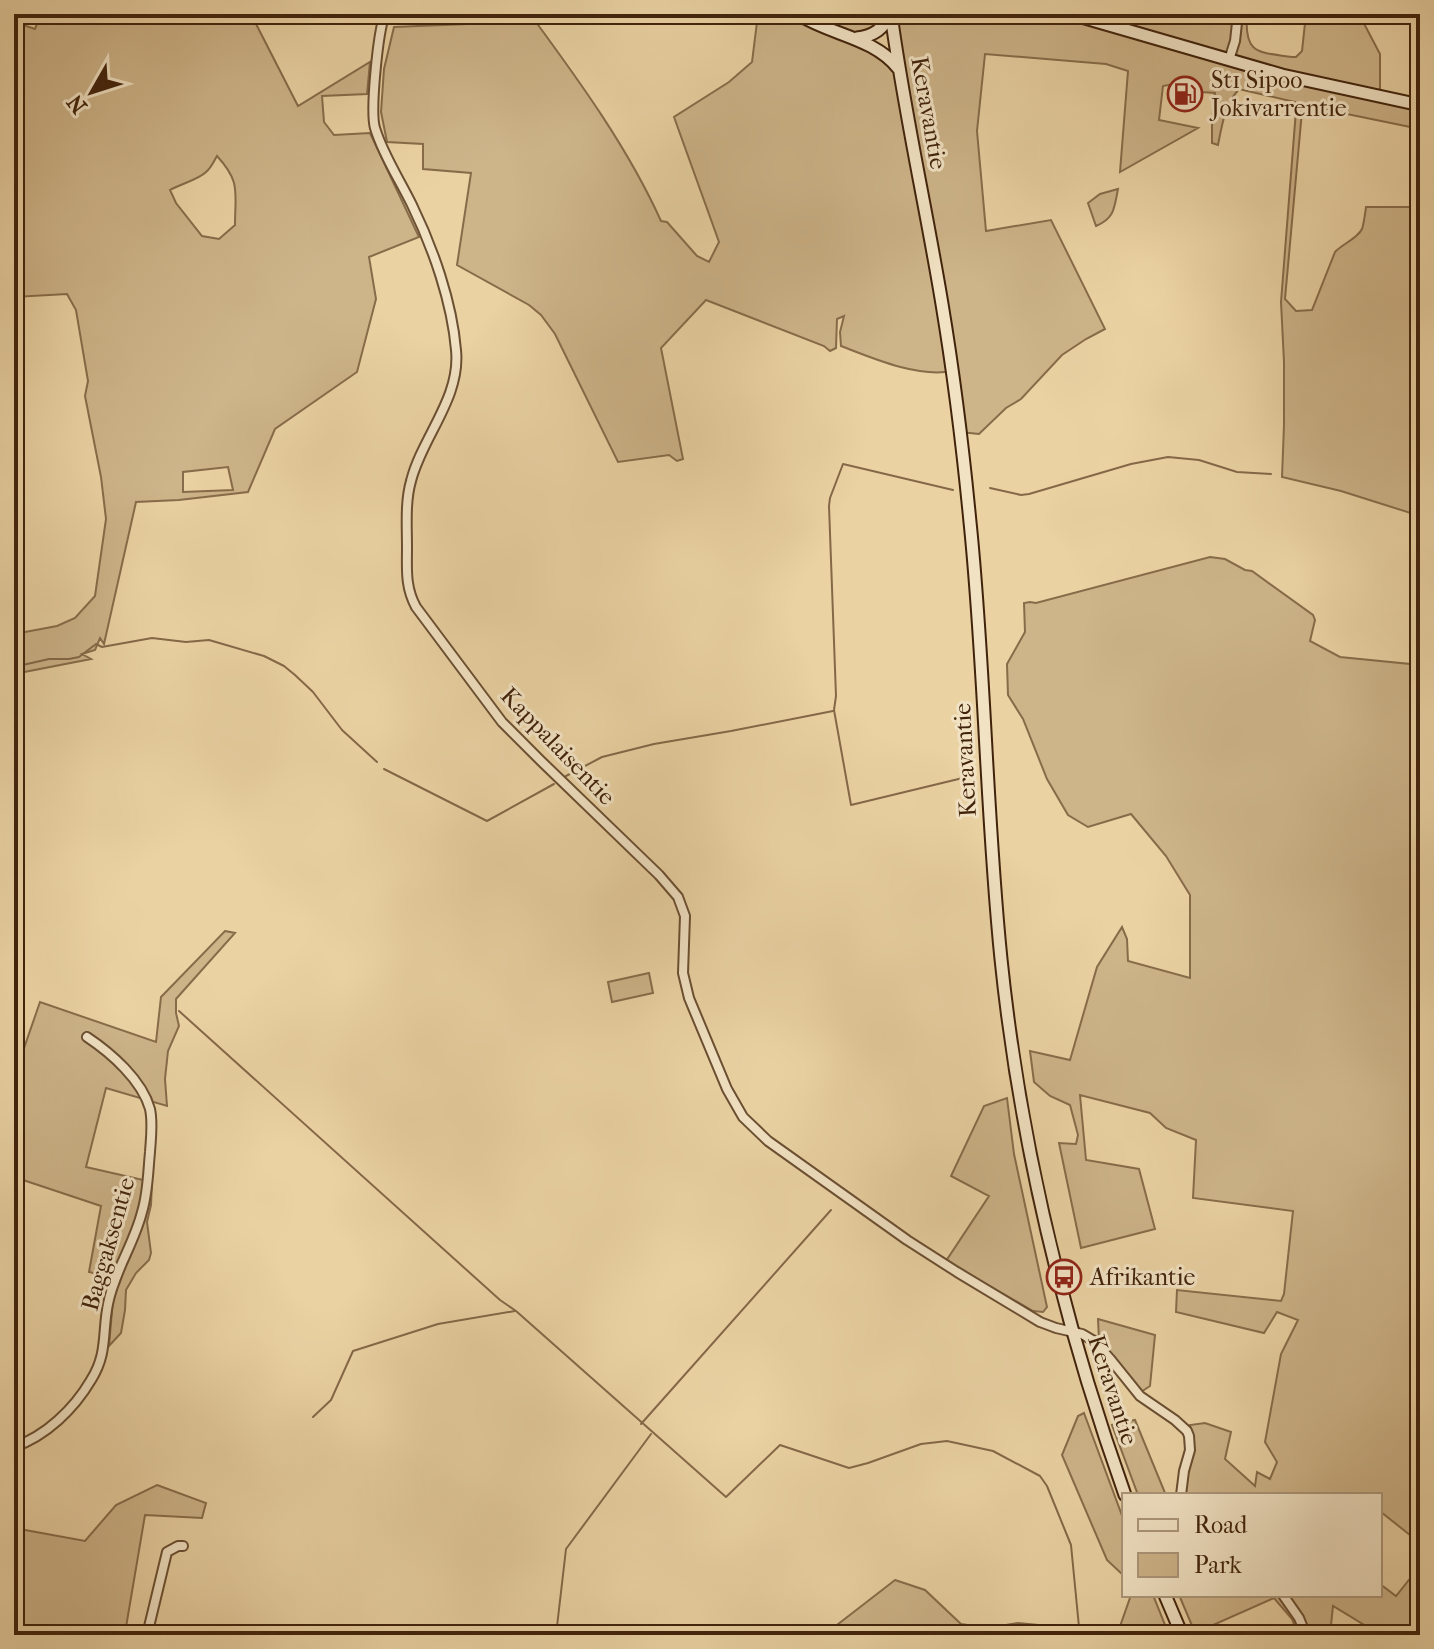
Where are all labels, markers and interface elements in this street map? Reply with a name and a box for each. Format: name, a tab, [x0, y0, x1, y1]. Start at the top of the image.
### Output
north arrow	[52, 52, 132, 132]
street label: Keravantie	[905, 55, 953, 172]
place label: St1 Sipoo Jokivarrentie	[1209, 66, 1347, 122]
fuel station icon: St1 Sipoo Jokivarrentie	[1166, 75, 1204, 113]
text: N	[62, 89, 93, 119]
street label: Kappalaisentie	[495, 681, 621, 811]
street label: Keravantie	[948, 702, 982, 818]
street label: Baggaksentie	[76, 1174, 140, 1314]
bus stop icon: Afrikantie	[1045, 1258, 1083, 1296]
place label: Afrikantie	[1089, 1263, 1195, 1291]
street label: Keravantie	[1082, 1332, 1144, 1449]
legend	[1122, 1493, 1382, 1597]
text: Road	[1194, 1511, 1248, 1539]
text: Park	[1194, 1551, 1242, 1579]

